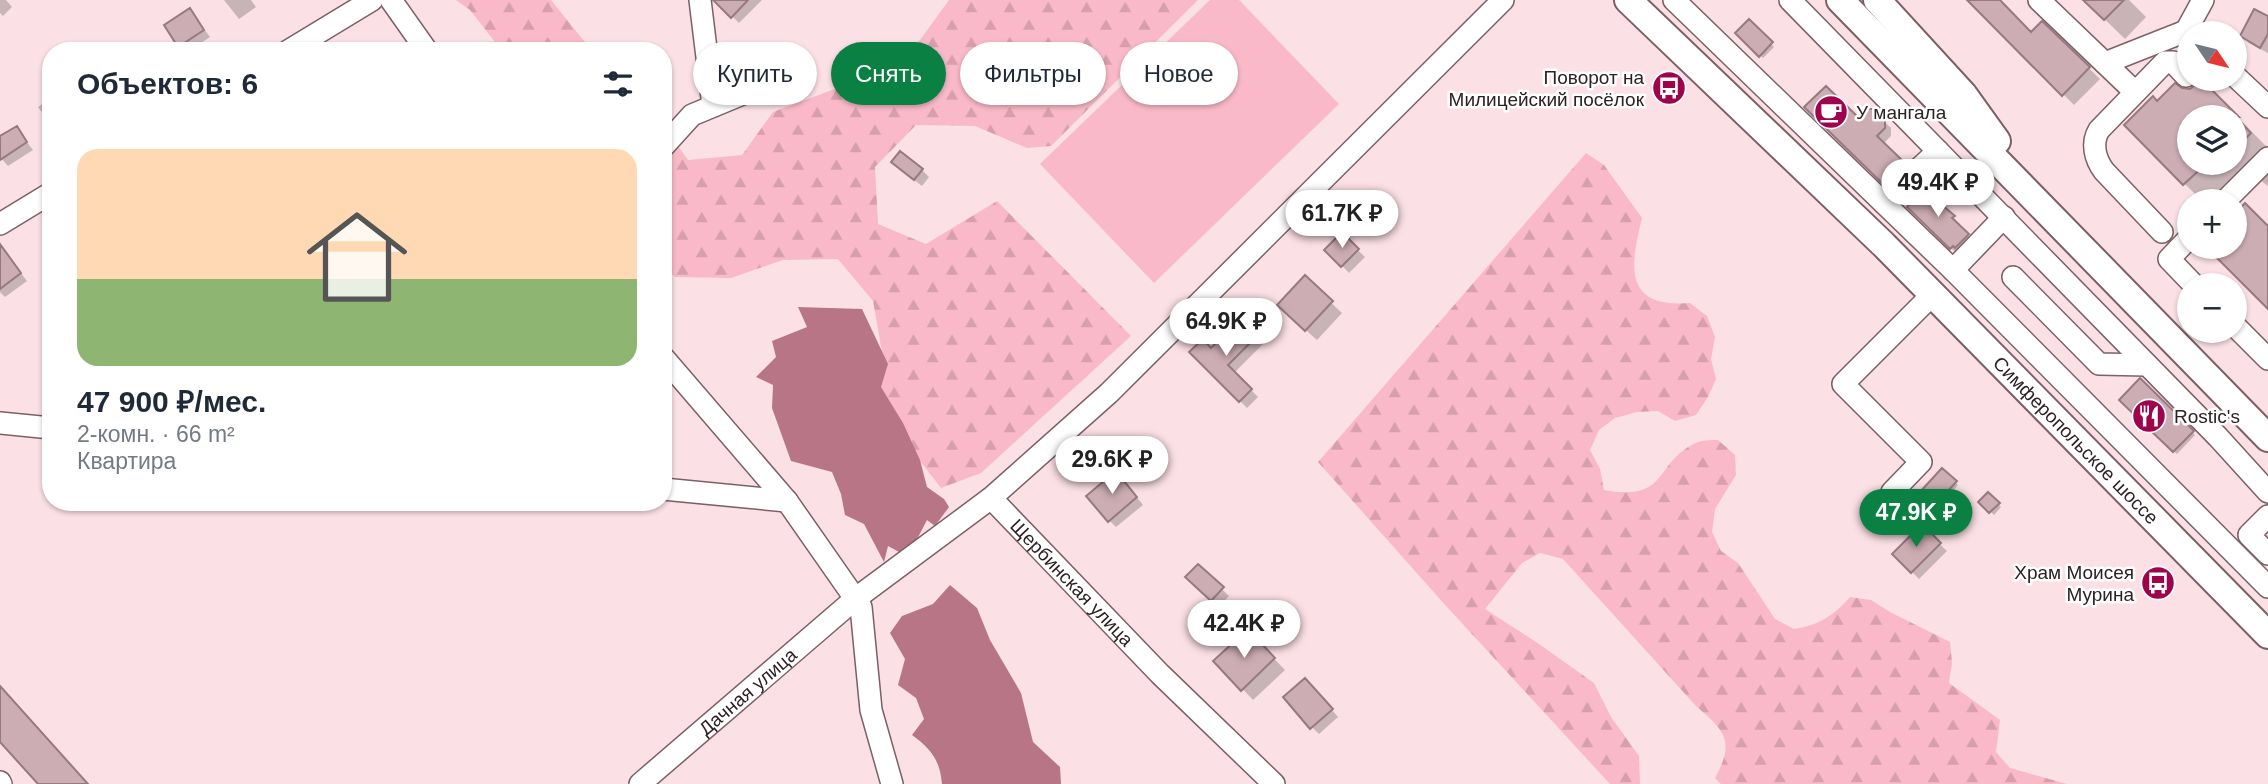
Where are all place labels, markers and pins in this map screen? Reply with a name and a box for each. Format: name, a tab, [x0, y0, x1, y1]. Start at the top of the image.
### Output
place label: Поворот на Милицейский посёлок	[1449, 67, 1645, 110]
bus stop icon: Поворот на Милицейский посёлок	[1650, 69, 1688, 107]
cafe icon: У мангала	[1812, 93, 1850, 131]
place label: У мангала	[1856, 102, 1947, 123]
pin: 49.4K ₽	[1873, 160, 2003, 219]
pin: 61.7K ₽	[1277, 190, 1407, 250]
pin: 64.9K ₽	[1161, 298, 1291, 358]
restaurant icon: Rostic's	[2130, 397, 2168, 435]
place label: Rostic's	[2174, 406, 2240, 427]
pin: 29.6K ₽	[1047, 436, 1177, 496]
pin: 47.9K ₽	[1851, 490, 1981, 549]
place label: Храм Моисея Мурина	[2014, 562, 2134, 605]
bus stop icon: Храм Моисея Мурина	[2139, 564, 2177, 602]
pin: 42.4K ₽	[1179, 600, 1309, 660]

